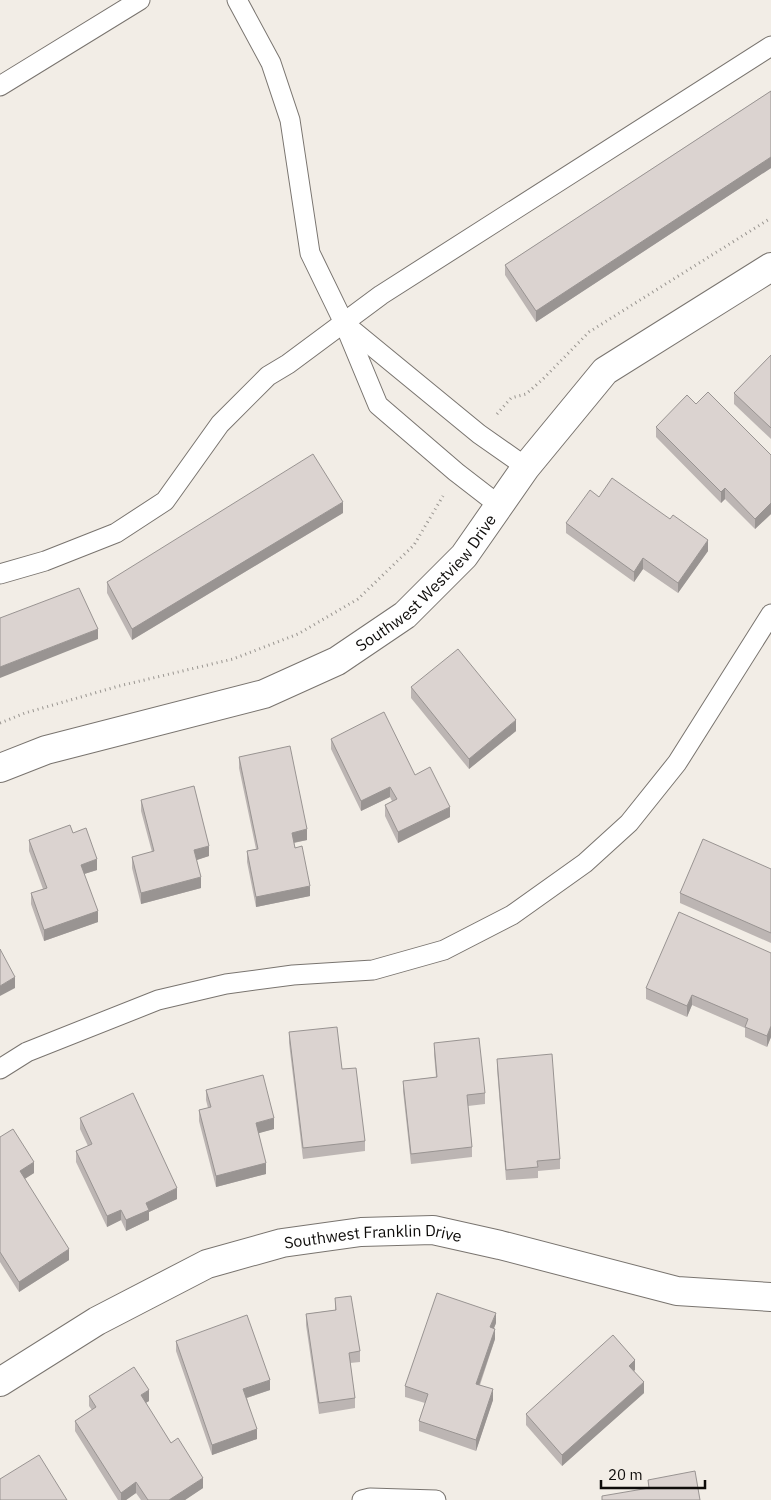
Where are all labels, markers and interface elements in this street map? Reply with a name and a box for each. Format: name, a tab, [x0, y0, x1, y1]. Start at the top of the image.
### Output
street label: Southwest Westview Drive	[352, 510, 500, 656]
street label: Southwest Franklin Drive	[283, 1220, 464, 1253]
scale bar	[601, 1458, 705, 1490]
text: 20 m	[608, 1465, 643, 1484]

